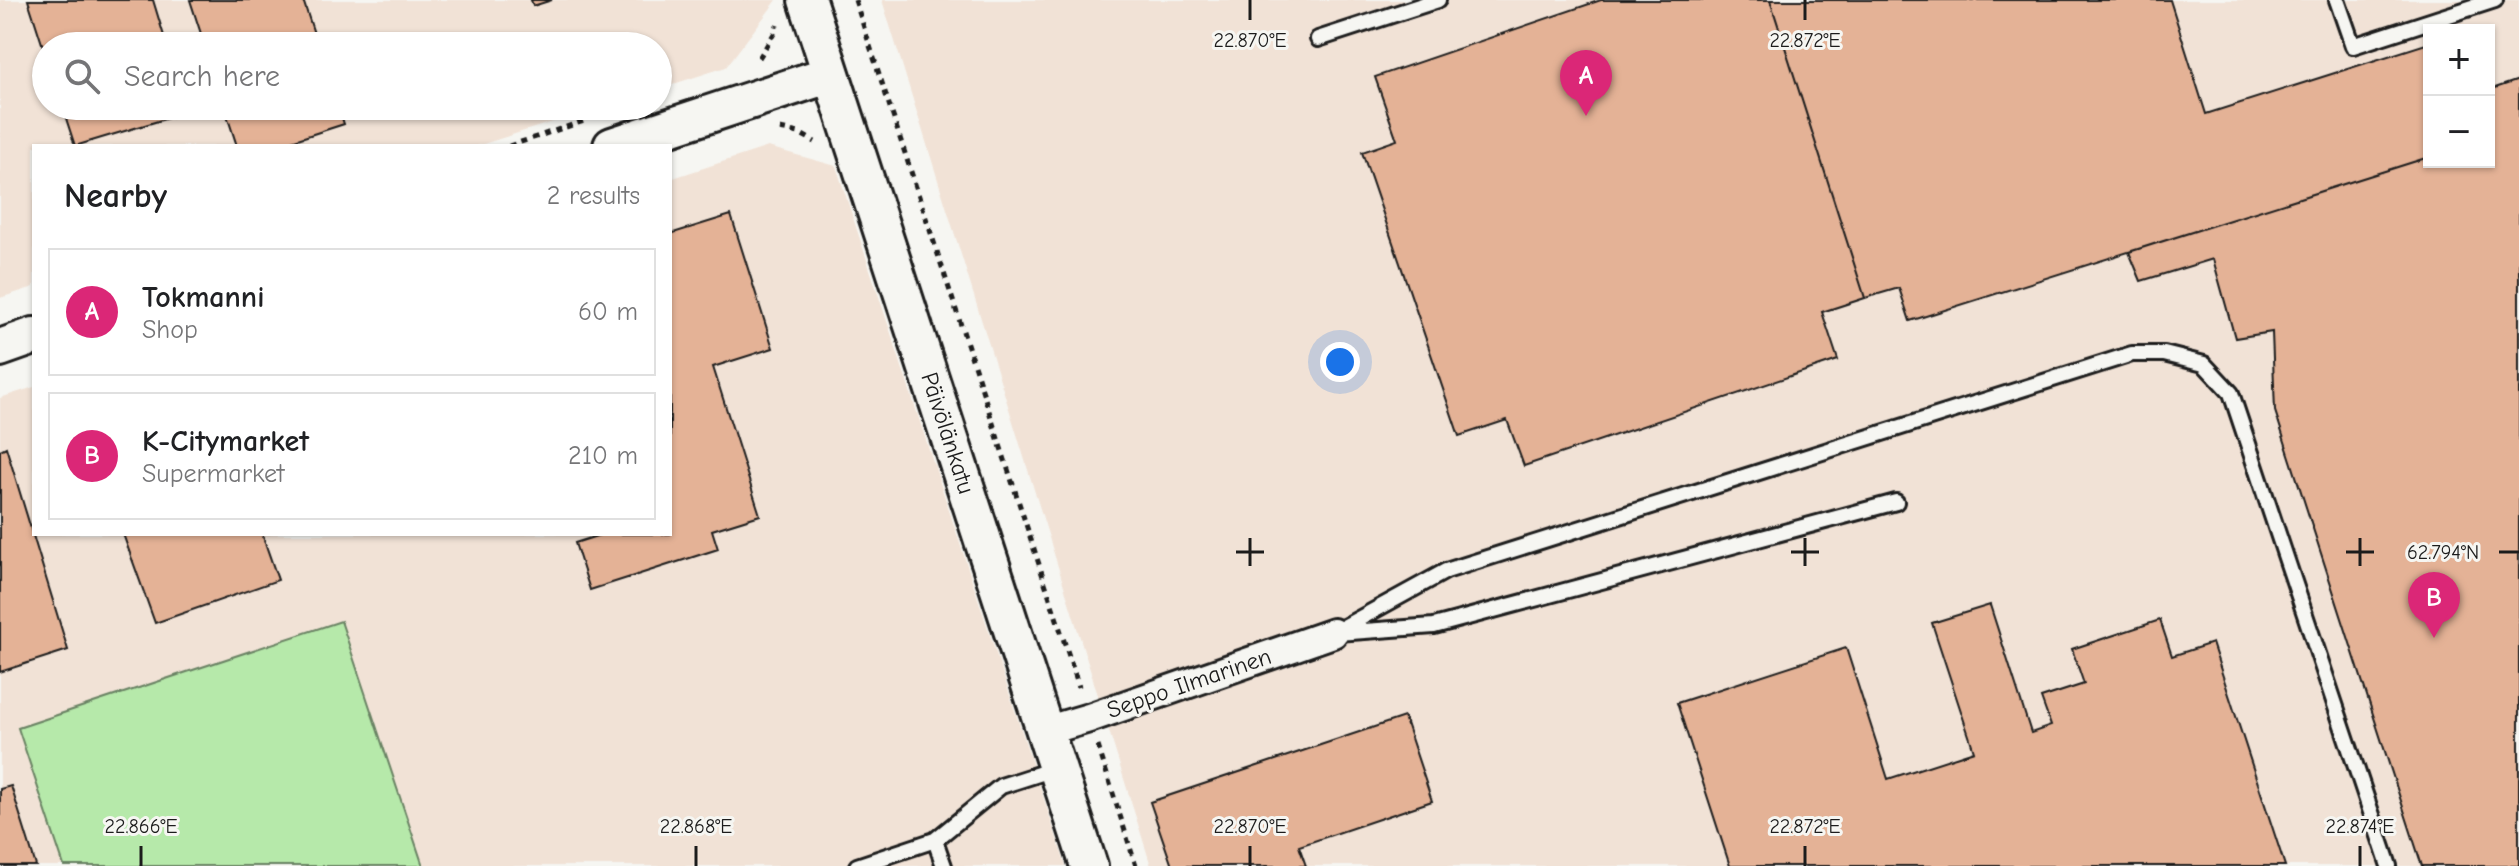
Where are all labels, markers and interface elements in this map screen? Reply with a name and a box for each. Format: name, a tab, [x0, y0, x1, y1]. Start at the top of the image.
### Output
map controls	[2423, 24, 2495, 168]
button: +	[2423, 24, 2495, 96]
text: 22.870°E	[1214, 29, 1286, 52]
text: 22.872°E	[1769, 29, 1841, 52]
search box	[32, 32, 672, 120]
pin: A	[1560, 50, 1612, 116]
icon: search	[60, 54, 104, 98]
text: Search here	[124, 59, 280, 94]
button: −	[2423, 96, 2495, 168]
text: Nearby	[64, 176, 167, 216]
text: 2 results	[547, 181, 640, 211]
text: Tokmanni	[142, 280, 264, 315]
text: A	[85, 297, 99, 327]
text: 60 m	[578, 297, 638, 327]
text: Shop	[142, 315, 198, 345]
your location	[1320, 342, 1360, 382]
street label: Päivölänkatu	[915, 369, 981, 497]
text: K-Citymarket	[142, 424, 309, 459]
text: B	[84, 441, 100, 471]
text: 210 m	[568, 441, 638, 471]
text: Supermarket	[142, 459, 285, 489]
text: 62.794°N	[2407, 541, 2479, 564]
pin: B	[2408, 572, 2460, 638]
street label: Seppo Ilmarinen	[1103, 642, 1275, 724]
text: 22.866°E	[105, 815, 177, 838]
text: 22.868°E	[660, 815, 732, 838]
text: 22.870°E	[1214, 815, 1286, 838]
text: 22.872°E	[1769, 815, 1841, 838]
text: 22.874°E	[2326, 815, 2394, 838]

